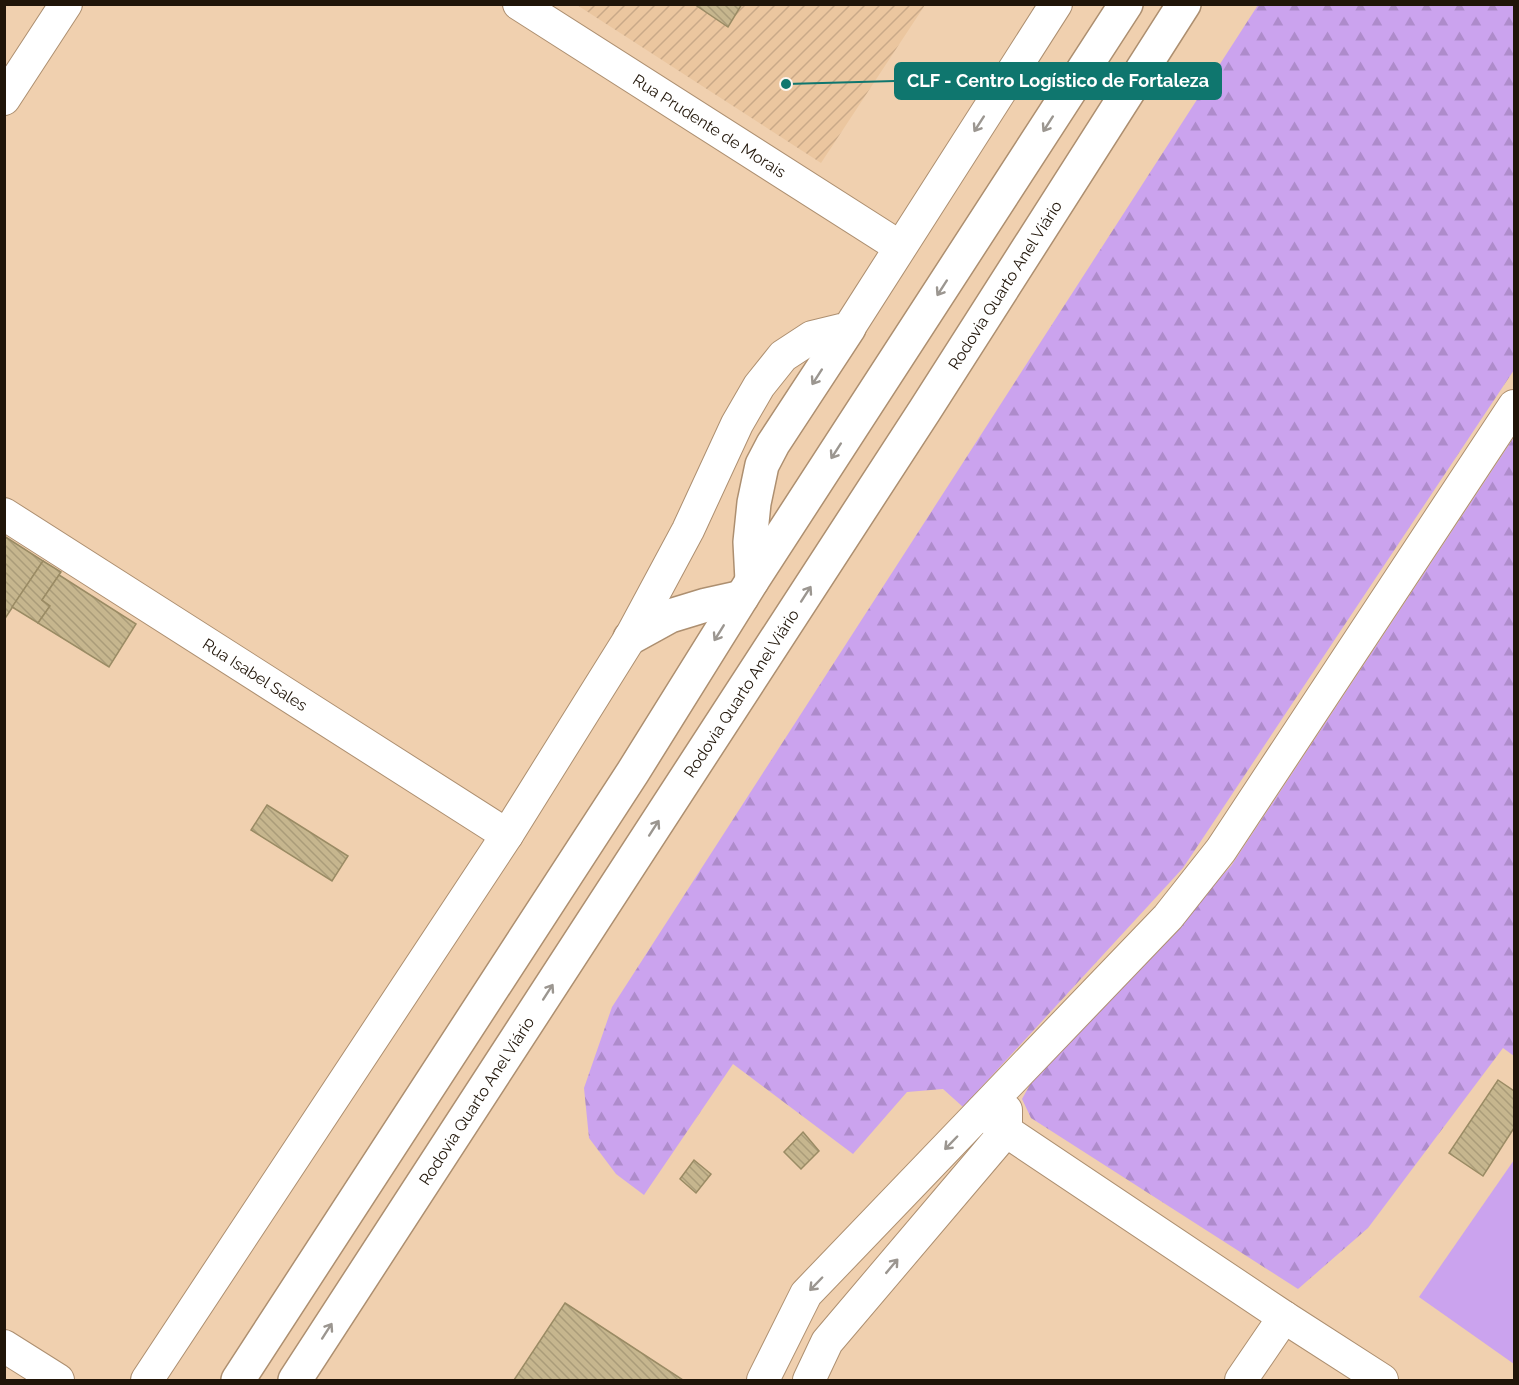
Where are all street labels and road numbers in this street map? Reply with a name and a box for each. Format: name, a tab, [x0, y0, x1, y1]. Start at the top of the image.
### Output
street label: Rua Prudente de Morais	[629, 70, 789, 182]
street label: Rodovia Quarto Anel Viário	[944, 197, 1066, 373]
street label: Rodovia Quarto Anel Viário	[680, 606, 803, 781]
street label: Rua Isabel Sales	[199, 634, 311, 715]
street label: Rodovia Quarto Anel Viário	[415, 1013, 538, 1189]

